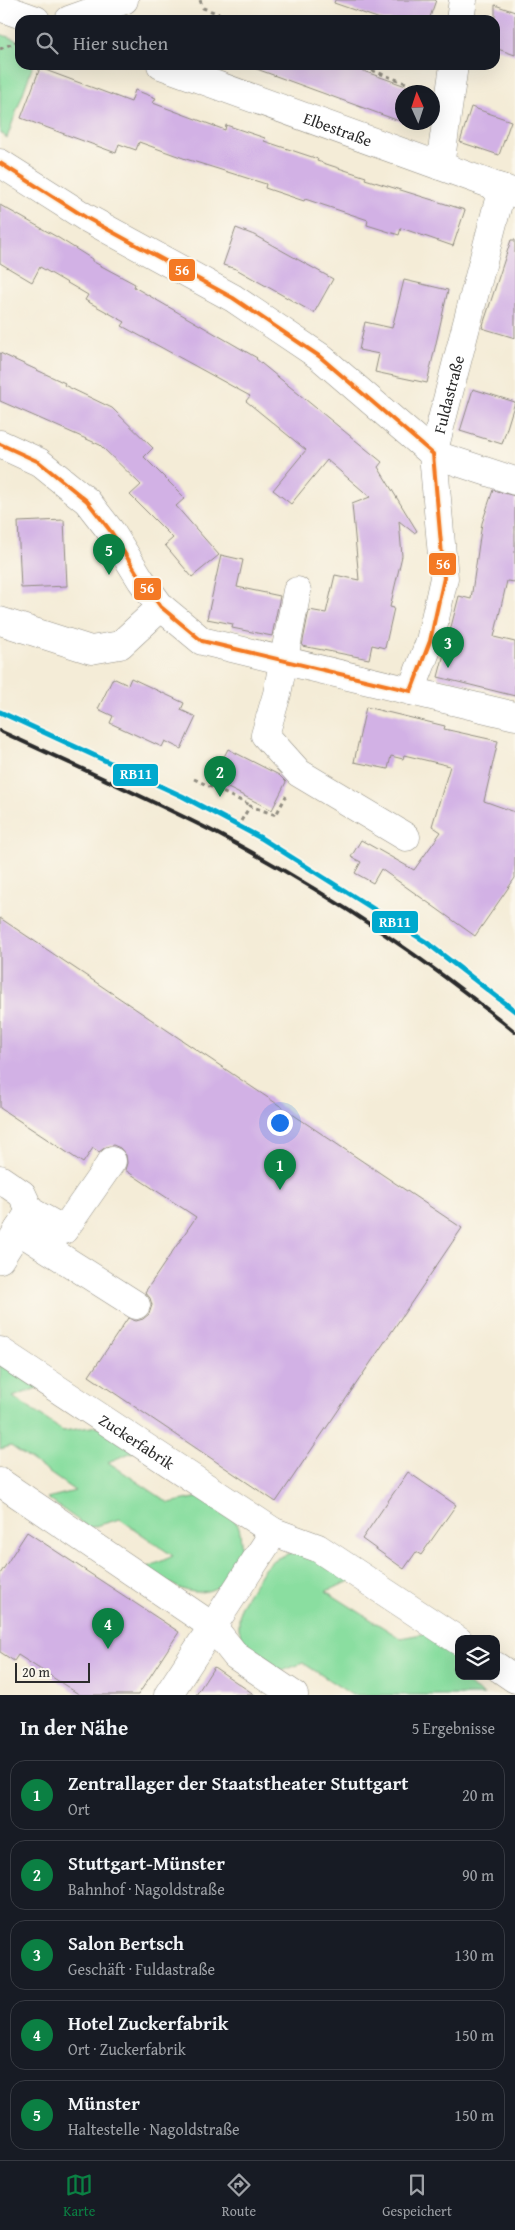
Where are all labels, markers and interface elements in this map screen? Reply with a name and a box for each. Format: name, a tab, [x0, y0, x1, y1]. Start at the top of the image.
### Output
search box	[15, 15, 500, 70]
icon: search	[33, 29, 61, 57]
text: Hier suchen	[73, 29, 168, 57]
north arrow	[395, 85, 440, 130]
street label: Elbestraße	[300, 106, 375, 152]
line badge: 56	[168, 258, 196, 282]
text: 56	[175, 260, 189, 280]
street label: Fuldastraße	[427, 353, 470, 436]
pin: 5	[93, 534, 125, 575]
line badge: 56	[428, 552, 457, 576]
text: 56	[436, 554, 450, 574]
line badge: 56	[133, 577, 162, 601]
text: 56	[140, 578, 154, 598]
pin: 3	[432, 627, 464, 668]
pin: 2	[204, 756, 236, 797]
line badge: RB11	[112, 763, 159, 787]
text: RB11	[120, 764, 152, 784]
line badge: RB11	[371, 910, 419, 934]
text: RB11	[379, 912, 411, 932]
your location	[267, 1110, 293, 1136]
pin: 1	[264, 1149, 296, 1190]
street label: Zuckerfabrik	[94, 1408, 180, 1476]
pin: 4	[92, 1608, 124, 1649]
map controls	[455, 1635, 500, 1680]
button: layers	[455, 1635, 500, 1680]
scale bar	[15, 1660, 90, 1683]
text: 20 m	[22, 1662, 50, 1682]
text: In der Nähe	[20, 1712, 128, 1743]
text: 5 Ergebnisse	[412, 1716, 495, 1740]
text: Zentrallager der Staatstheater Stuttgart	[68, 1769, 409, 1797]
text: 1	[33, 1783, 41, 1807]
text: 20 m	[462, 1783, 494, 1807]
text: Ort	[68, 1797, 90, 1821]
text: Stuttgart-Münster	[68, 1849, 225, 1877]
text: 2	[33, 1863, 41, 1887]
text: 90 m	[462, 1863, 494, 1887]
text: Bahnhof · Nagoldstraße	[68, 1877, 225, 1901]
text: Salon Bertsch	[68, 1929, 184, 1957]
text: 3	[33, 1943, 41, 1967]
text: 130 m	[454, 1943, 494, 1967]
text: Geschäft · Fuldastraße	[68, 1957, 215, 1981]
text: Hotel Zuckerfabrik	[68, 2009, 228, 2037]
text: 4	[33, 2023, 41, 2047]
text: 150 m	[454, 2023, 494, 2047]
text: Ort · Zuckerfabrik	[68, 2037, 186, 2061]
text: Münster	[68, 2089, 140, 2117]
text: 5	[33, 2103, 41, 2127]
text: 150 m	[454, 2103, 494, 2127]
text: Haltestelle · Nagoldstraße	[68, 2117, 240, 2141]
tab: Karte	[63, 2171, 95, 2221]
tab: Route	[222, 2171, 256, 2221]
tab: Gespeichert	[382, 2171, 452, 2221]

